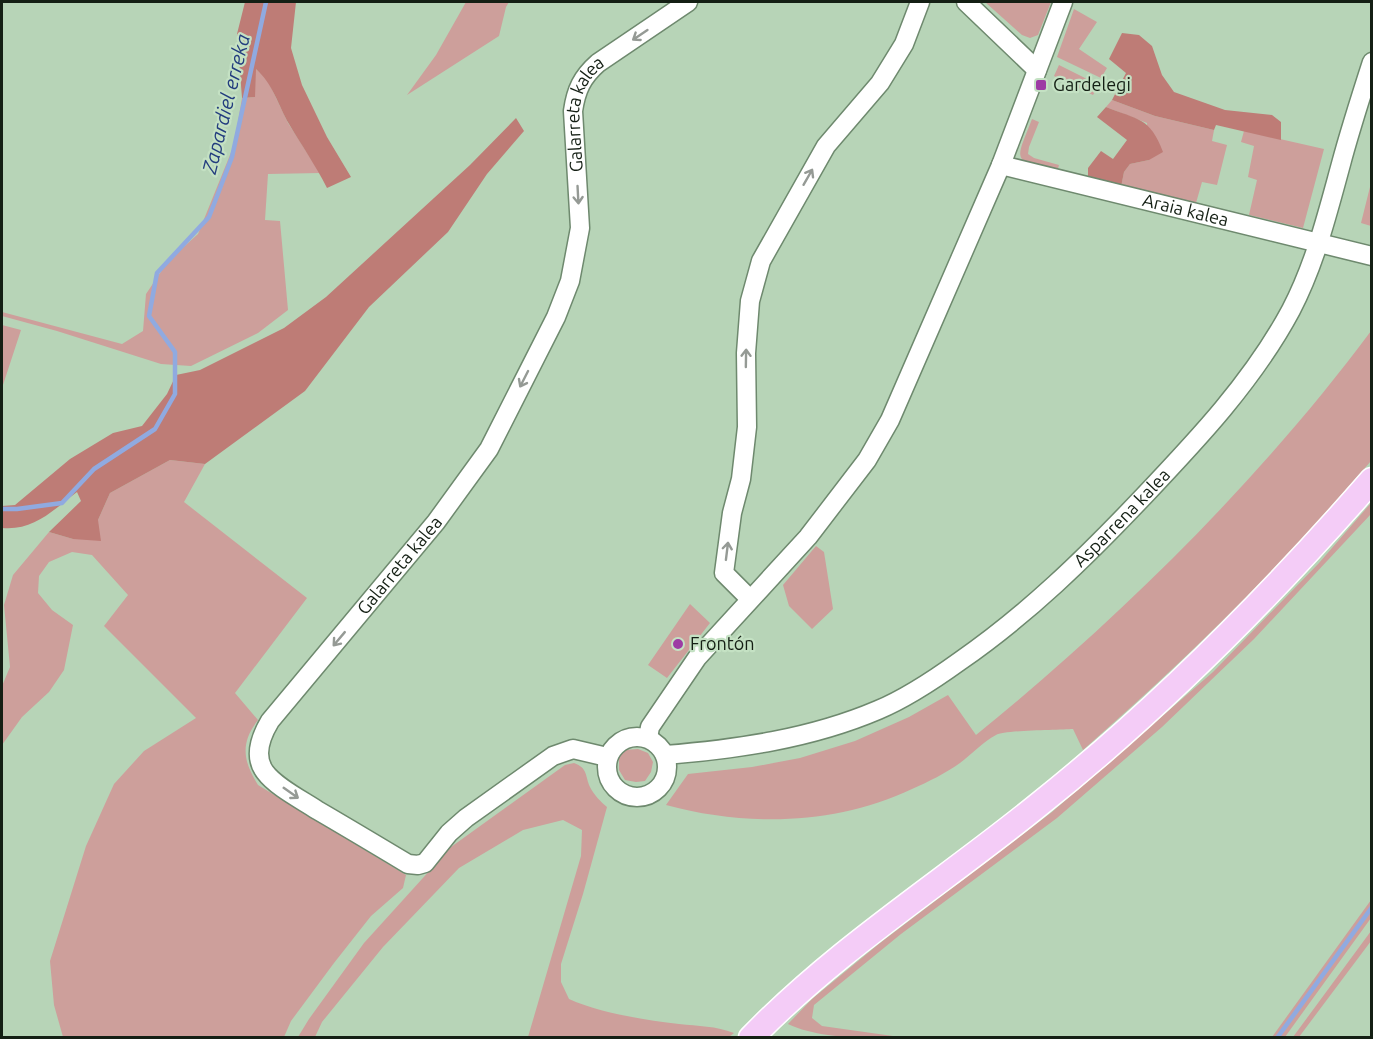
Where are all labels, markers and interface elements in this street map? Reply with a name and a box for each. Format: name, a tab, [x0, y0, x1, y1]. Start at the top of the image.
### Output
one-way arrow	[631, 28, 648, 41]
water label: Zapardiel erreka	[197, 32, 254, 177]
street label: Galarreta kalea	[562, 51, 607, 173]
place label: Gardelegi	[1053, 74, 1131, 94]
marker: Gardelegi	[1034, 78, 1048, 92]
one-way arrow	[802, 169, 814, 186]
one-way arrow	[572, 185, 583, 205]
street label: Araia kalea	[1141, 189, 1231, 229]
one-way arrow	[740, 349, 752, 369]
one-way arrow	[518, 370, 530, 387]
street label: Asparrena kalea	[1069, 464, 1174, 570]
street label: Galarreta kalea	[352, 512, 446, 618]
one-way arrow	[721, 542, 732, 562]
one-way arrow	[332, 631, 345, 647]
place label: Frontón	[690, 633, 755, 653]
marker: Frontón	[671, 637, 685, 651]
one-way arrow	[283, 787, 299, 799]

